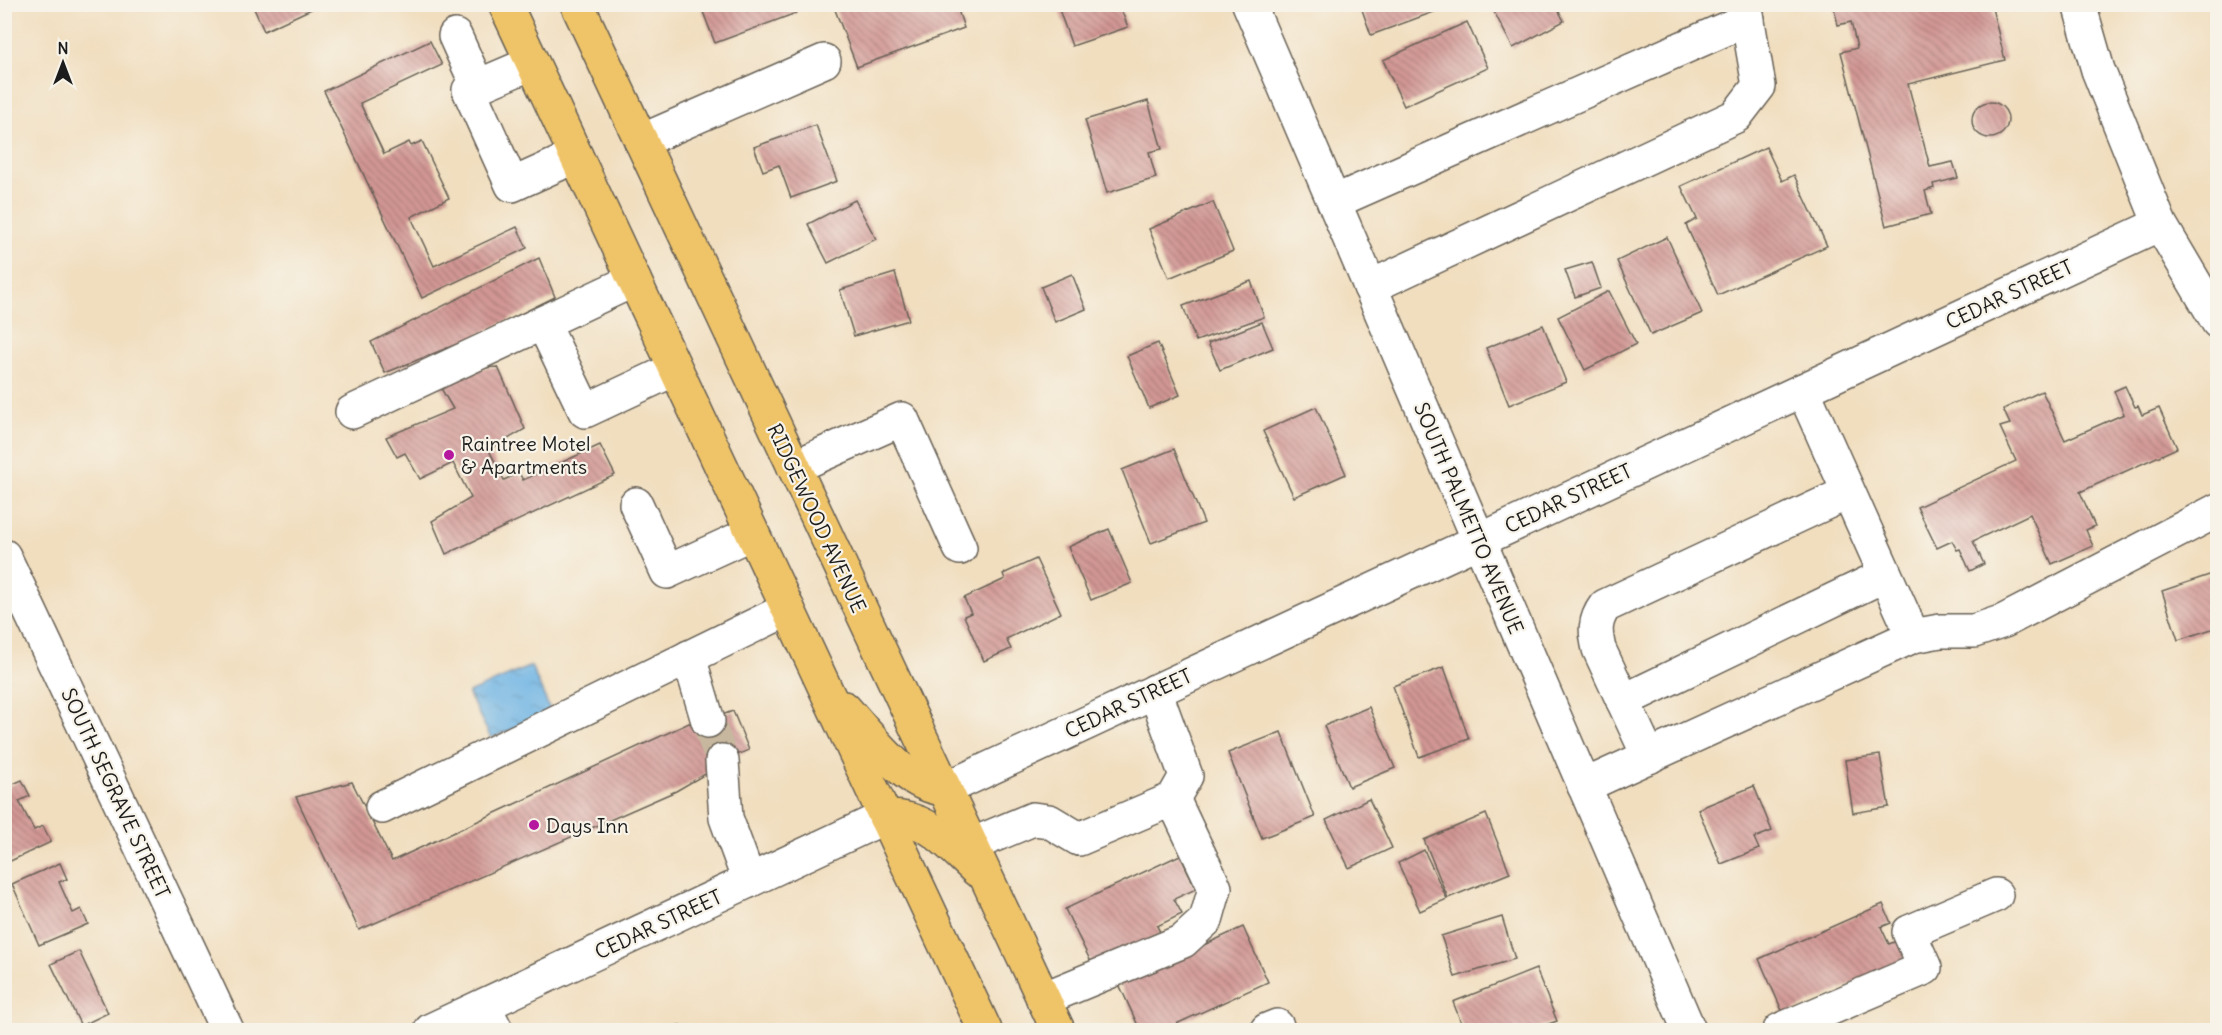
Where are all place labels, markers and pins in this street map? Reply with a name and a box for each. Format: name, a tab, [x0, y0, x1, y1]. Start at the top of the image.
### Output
place label: Raintree Motel & Apartments	[461, 431, 590, 479]
marker: Raintree Motel & Apartments	[442, 448, 456, 462]
place label: Days Inn	[546, 813, 628, 838]
marker: Days Inn	[527, 818, 541, 832]

